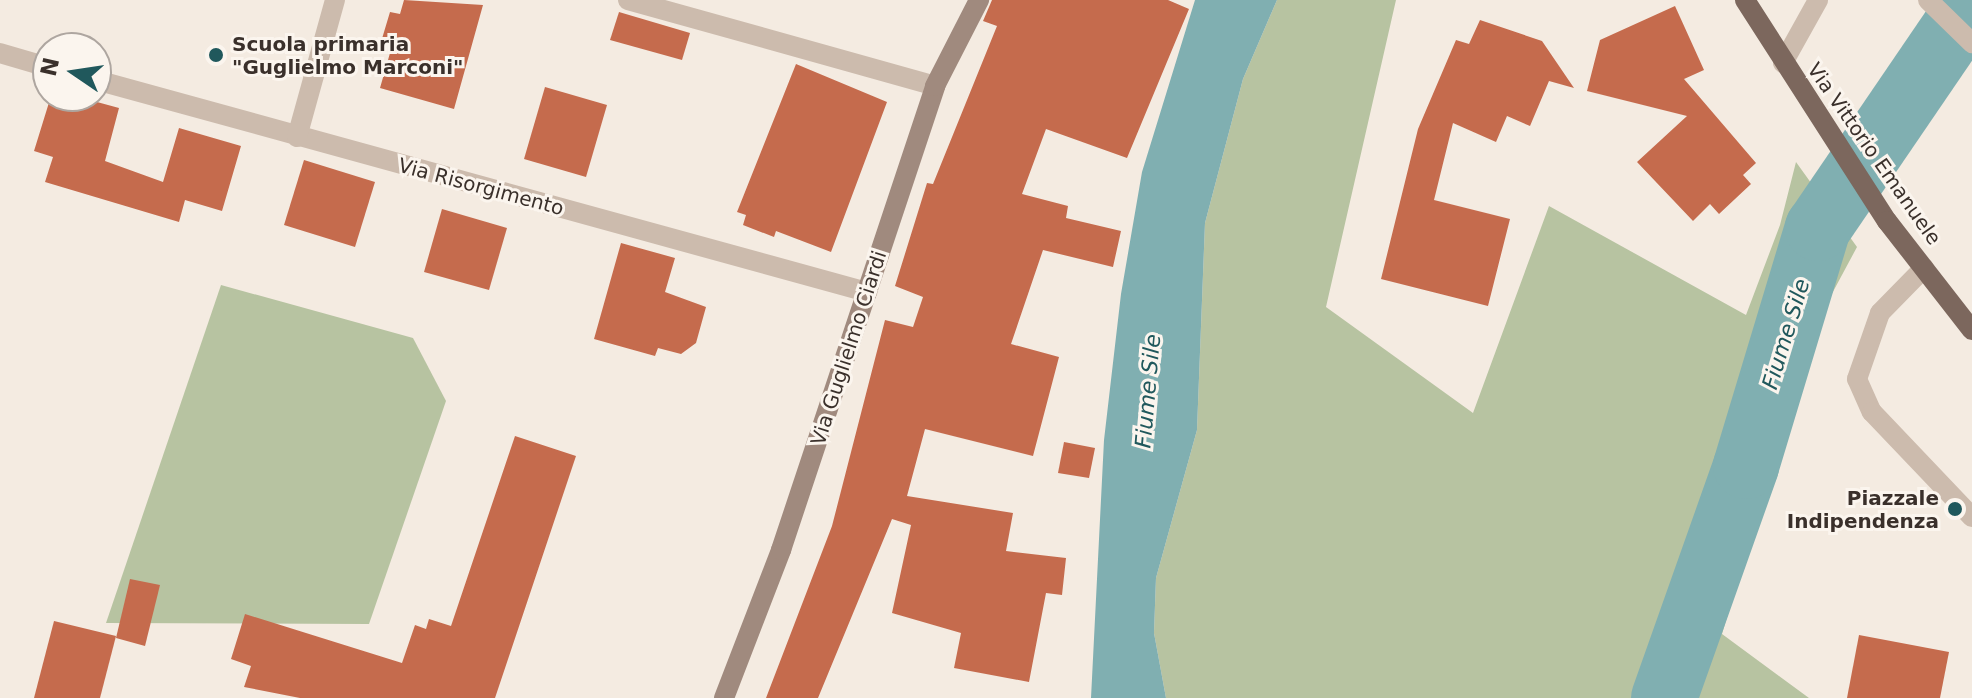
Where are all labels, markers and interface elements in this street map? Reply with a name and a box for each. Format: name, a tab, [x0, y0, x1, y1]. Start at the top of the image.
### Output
north arrow	[32, 32, 112, 112]
place label: Scuola primaria "Guglielmo Marconi"	[232, 32, 463, 79]
marker: Scuola primaria "Guglielmo Marconi"	[207, 46, 225, 64]
text: N	[36, 55, 64, 79]
street label: Via Vittorio Emanuele	[1802, 58, 1946, 250]
street label: Via Risorgimento	[396, 153, 566, 221]
street label: Via Guglielmo Ciardi	[806, 248, 892, 448]
water label: Fiume Sile	[1757, 275, 1815, 393]
water label: Fiume Sile	[1130, 333, 1166, 449]
place label: Piazzale Indipendenza	[1787, 486, 1939, 533]
marker: Piazzale Indipendenza	[1946, 500, 1964, 518]

